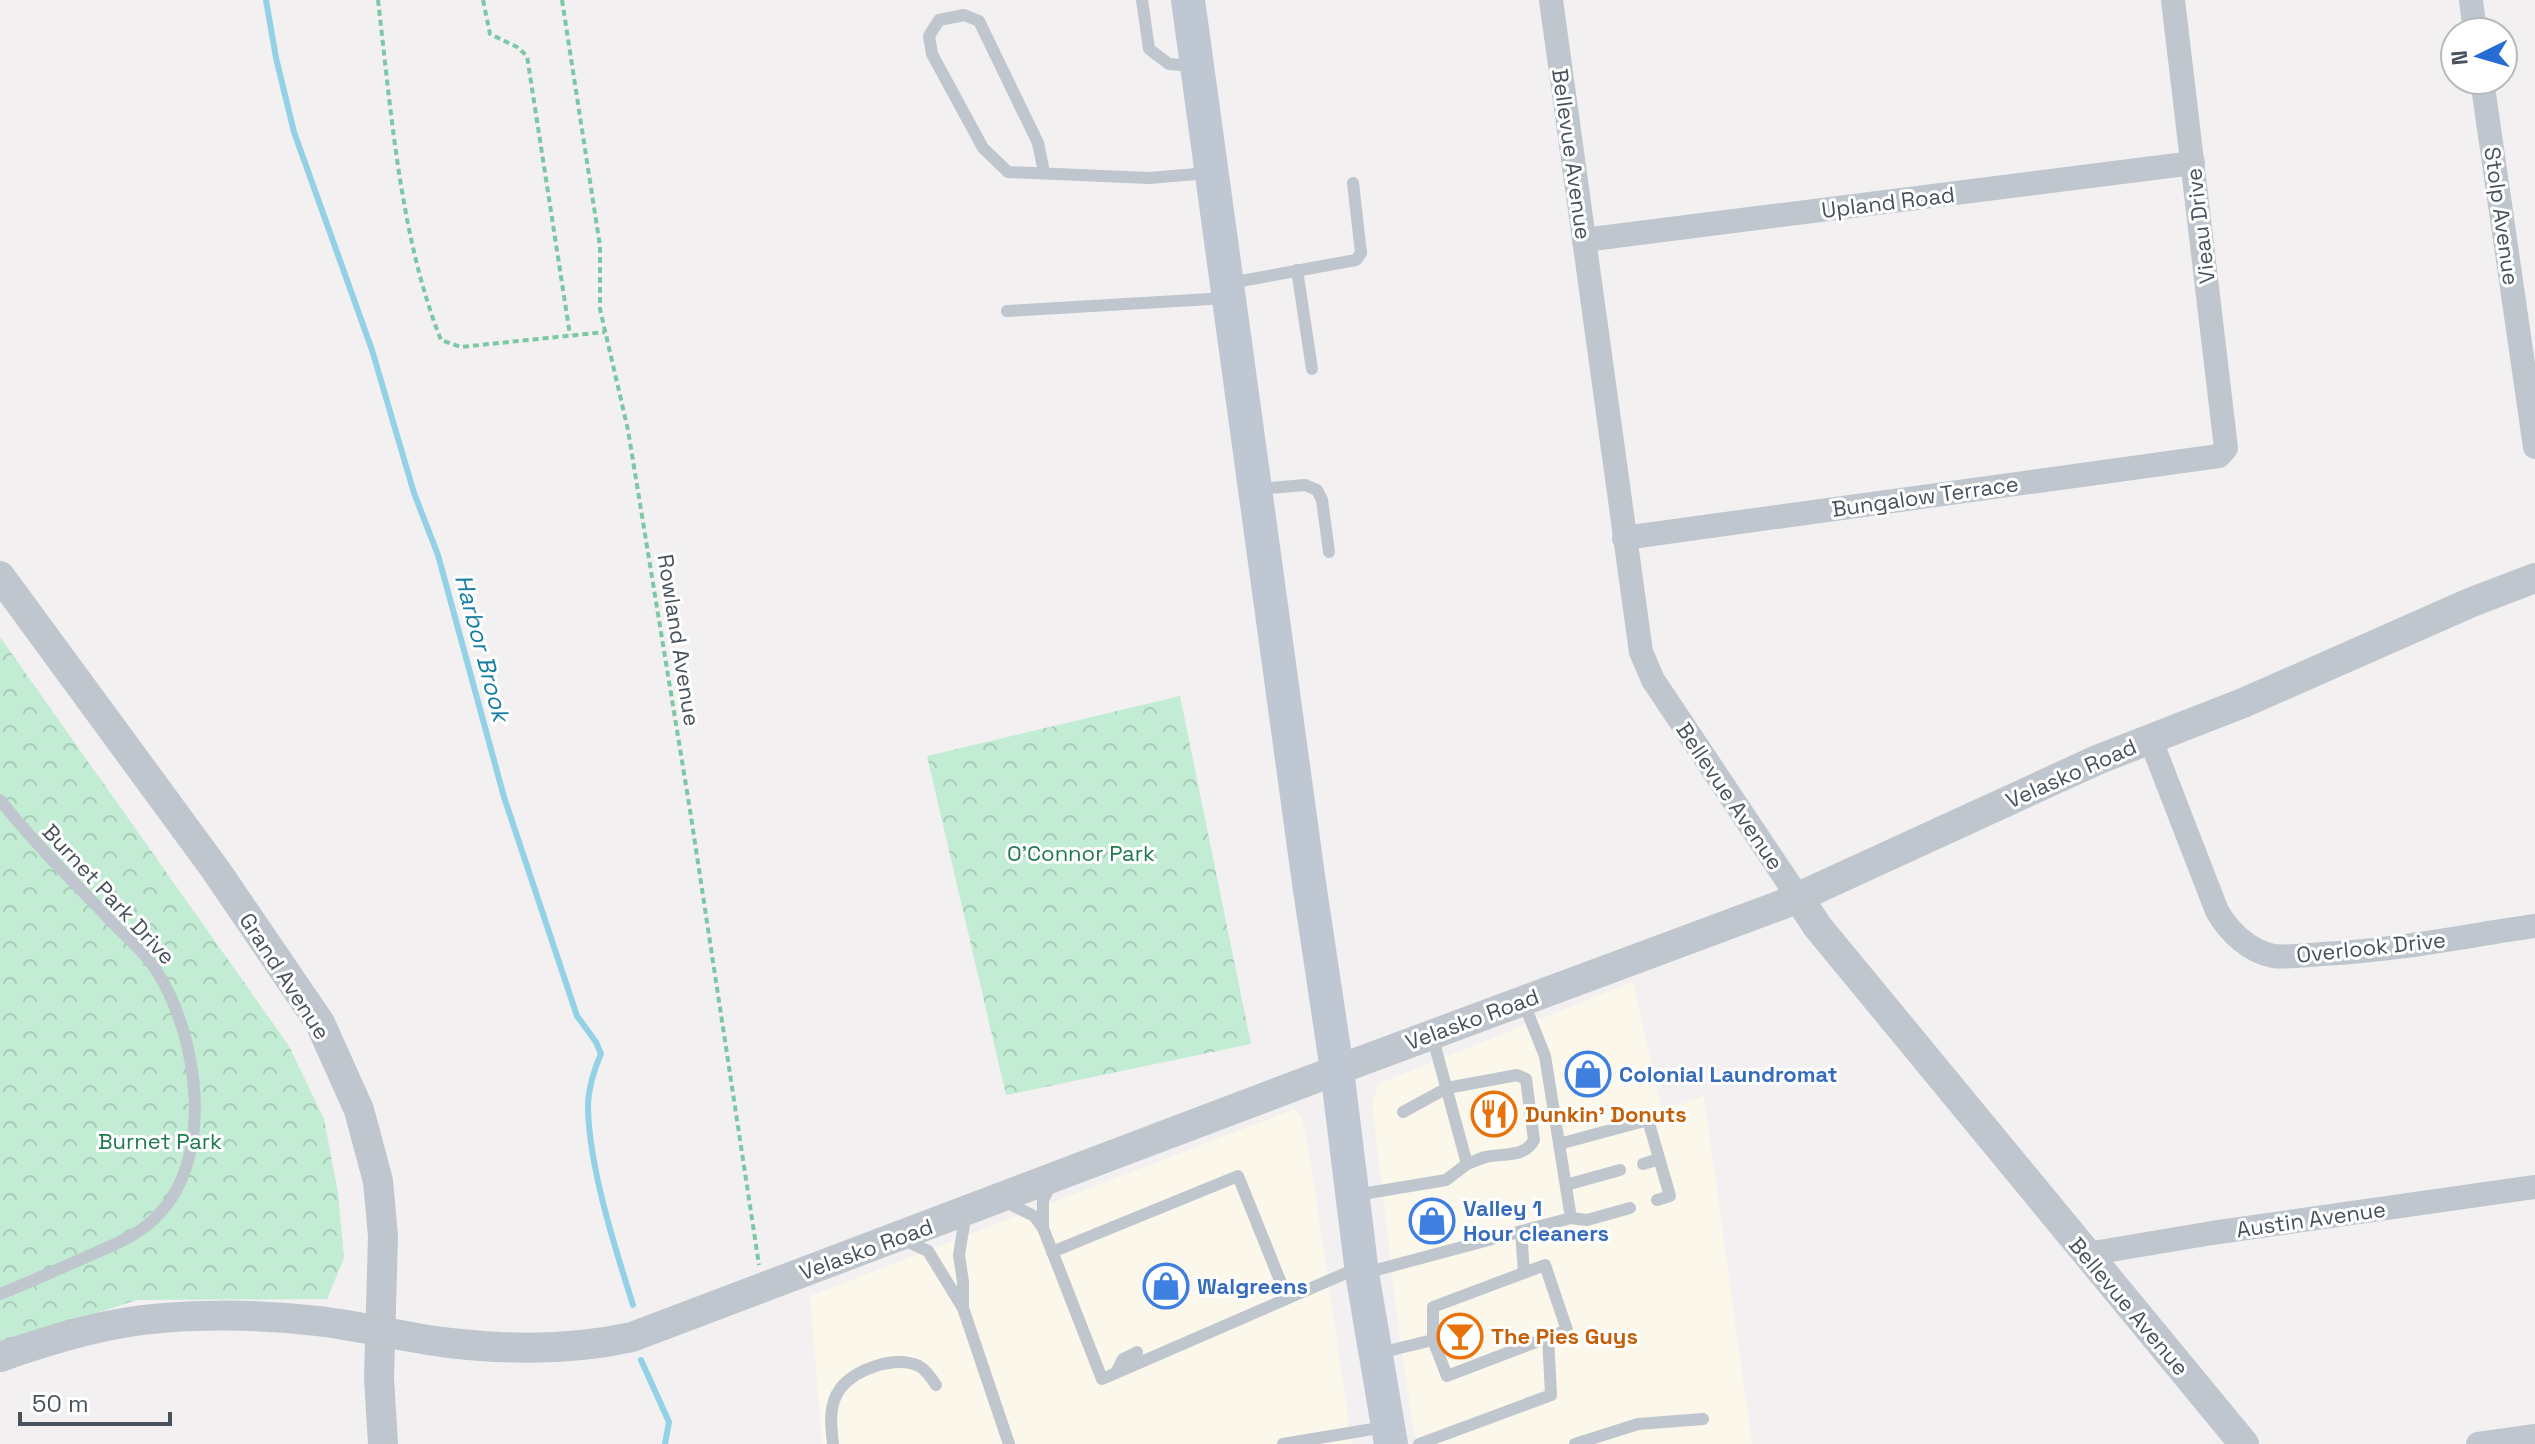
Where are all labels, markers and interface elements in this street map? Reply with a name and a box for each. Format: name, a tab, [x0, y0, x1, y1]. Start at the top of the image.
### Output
north arrow	[2439, 16, 2519, 96]
text: N	[2444, 49, 2474, 66]
street label: Bellevue Avenue	[1546, 67, 1598, 241]
street label: Stolp Avenue	[2478, 145, 2526, 287]
street label: Vieau Drive	[2179, 167, 2221, 285]
street label: Upland Road	[1820, 180, 1956, 224]
street label: Bungalow Terrace	[1830, 469, 2020, 523]
street label: Rowland Avenue	[652, 552, 706, 728]
water label: Harbor Brook	[448, 571, 518, 728]
street label: Bellevue Avenue	[1670, 717, 1790, 875]
street label: Velasko Road	[2001, 732, 2141, 814]
street label: Burnet Park Drive	[37, 818, 181, 970]
park label: O'Connor Park	[1007, 839, 1155, 867]
street label: Grand Avenue	[234, 907, 336, 1045]
street label: Overlook Drive	[2295, 925, 2447, 969]
street label: Velasko Road	[1401, 982, 1543, 1056]
shop icon: Colonial Laundromat	[1564, 1050, 1612, 1098]
place label: Colonial Laundromat	[1619, 1060, 1838, 1088]
restaurant icon: Dunkin' Donuts	[1470, 1090, 1518, 1138]
place label: Dunkin' Donuts	[1525, 1100, 1687, 1128]
park label: Burnet Park	[98, 1127, 222, 1155]
place label: Valley 1 Hour cleaners	[1463, 1194, 1609, 1247]
street label: Austin Avenue	[2234, 1195, 2388, 1243]
shop icon: Valley 1 Hour cleaners	[1408, 1197, 1456, 1245]
street label: Velasko Road	[795, 1212, 937, 1286]
street label: Bellevue Avenue	[2063, 1231, 2195, 1381]
shop icon: Walgreens	[1142, 1262, 1190, 1310]
place label: Walgreens	[1197, 1272, 1308, 1300]
bar icon: The Pies Guys	[1436, 1312, 1484, 1360]
place label: The Pies Guys	[1491, 1322, 1638, 1350]
scale bar	[20, 1376, 170, 1426]
text: 50 m	[32, 1388, 89, 1419]

